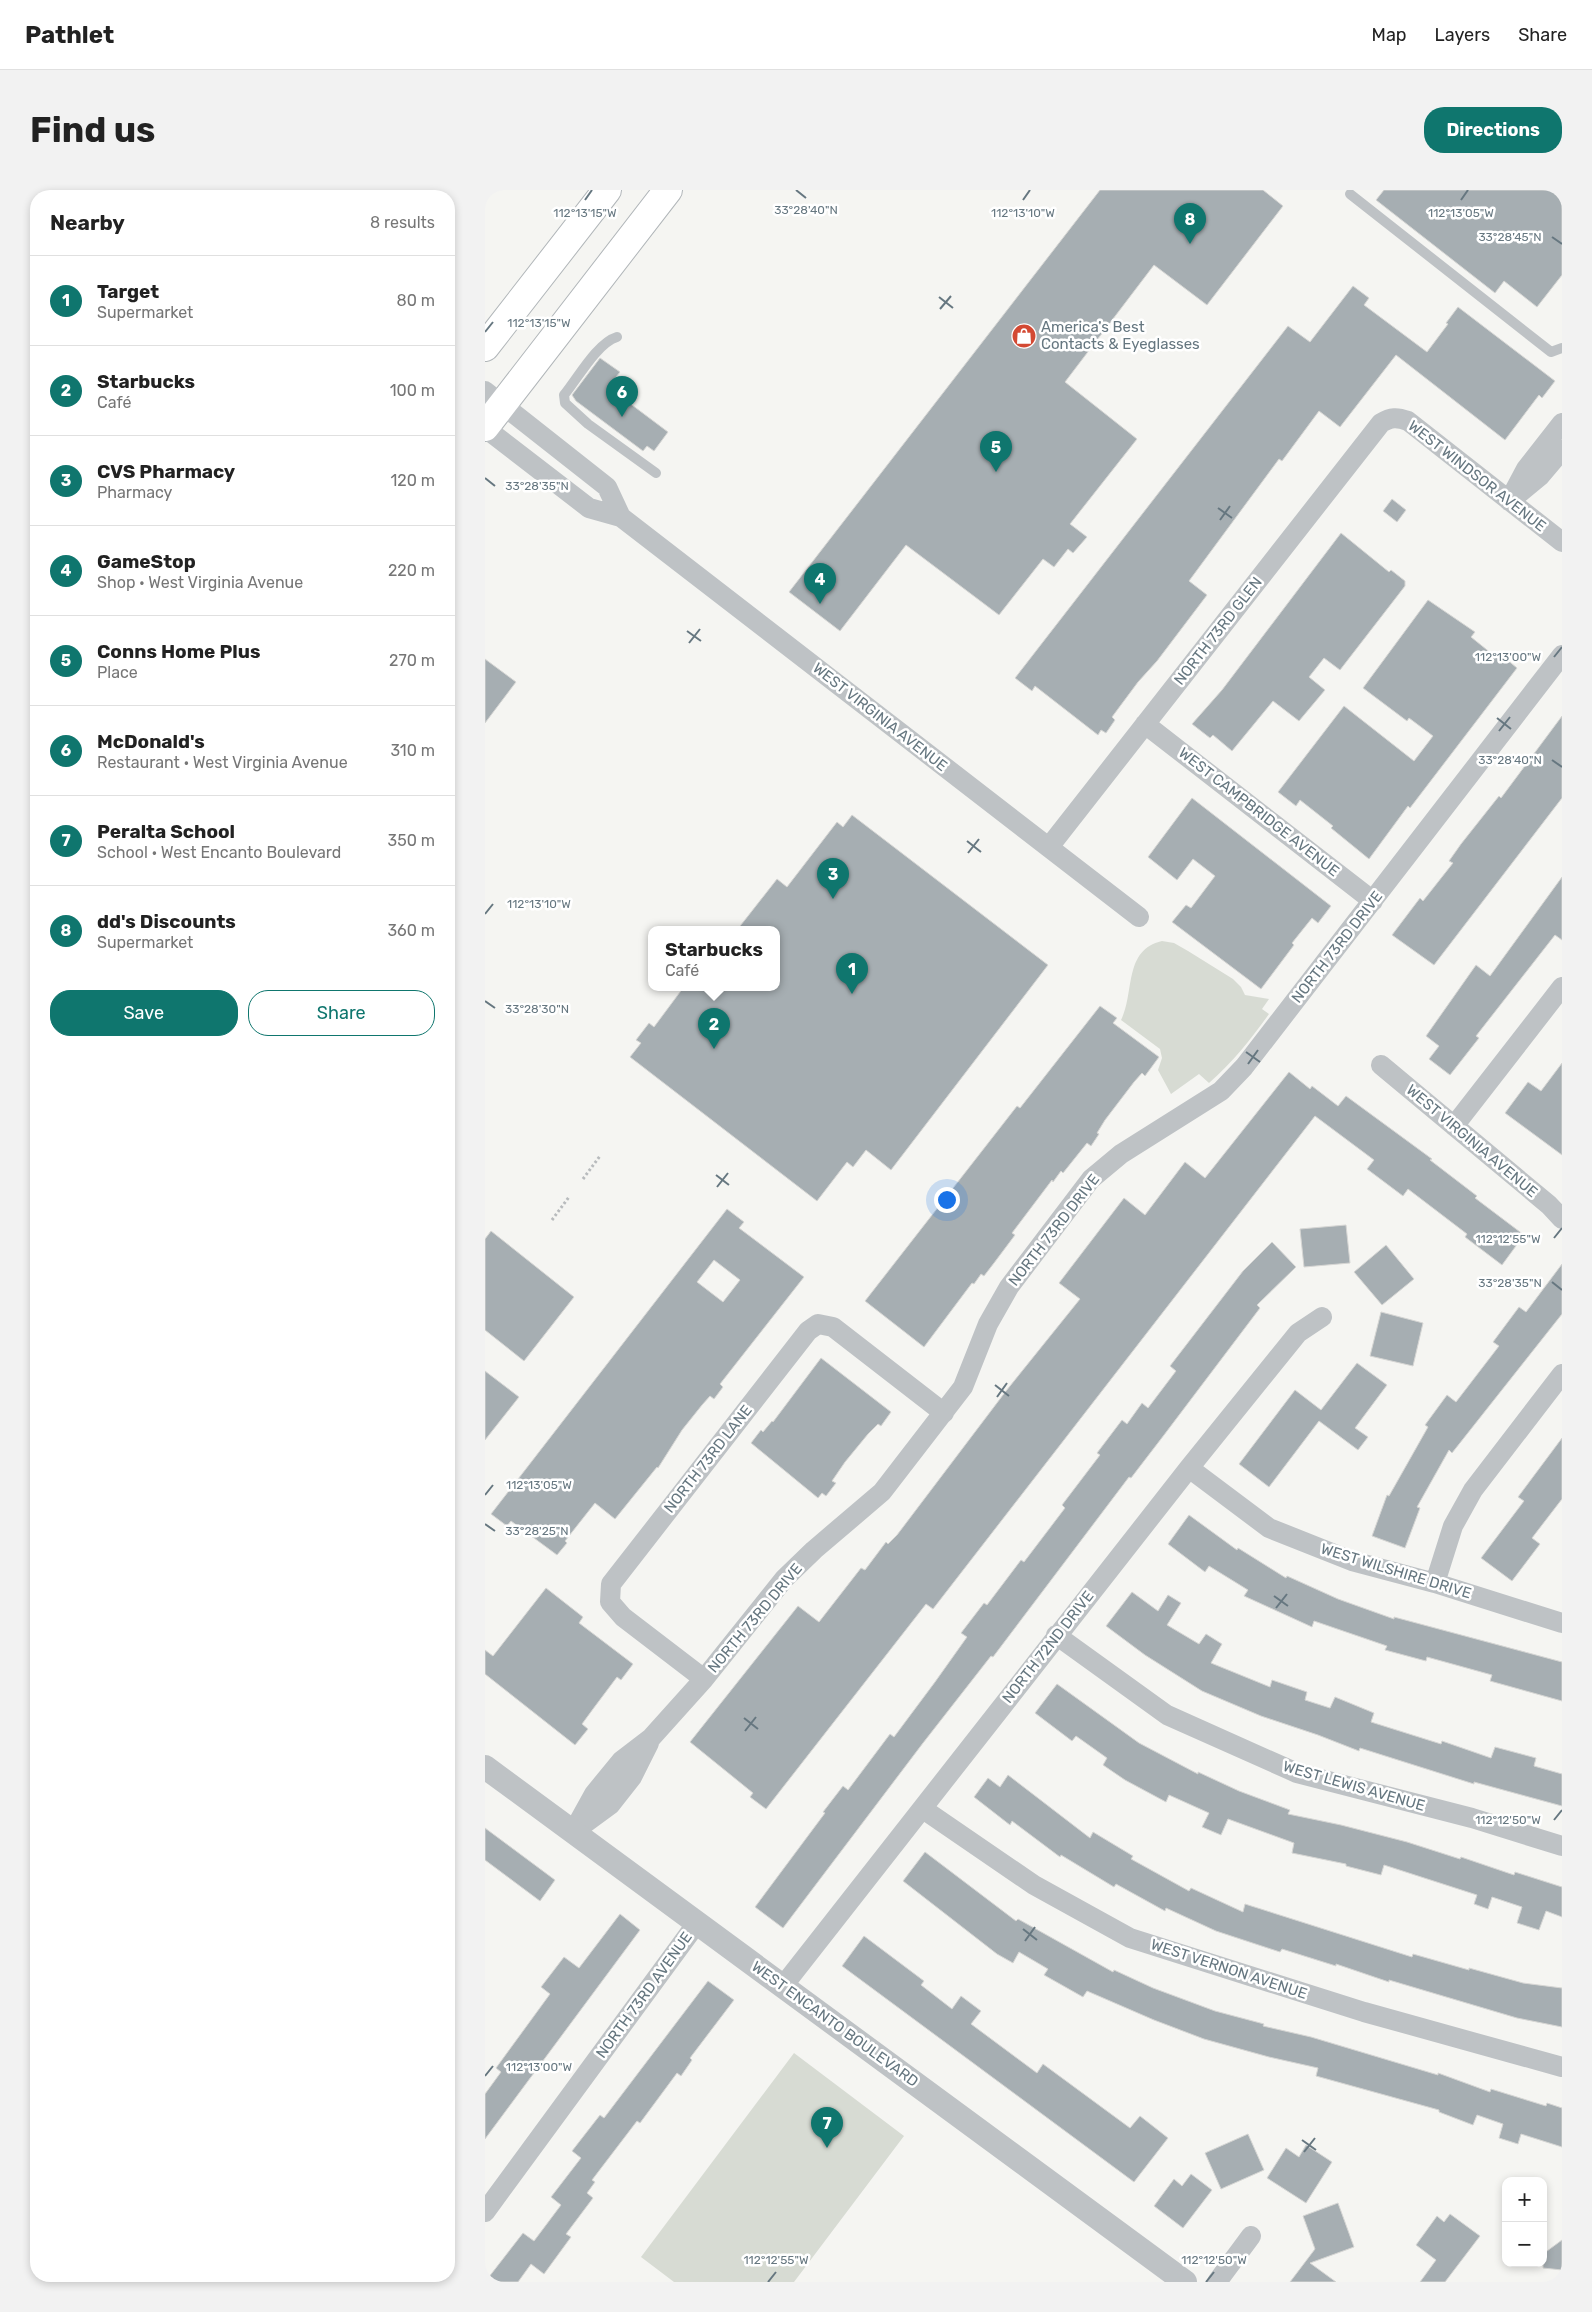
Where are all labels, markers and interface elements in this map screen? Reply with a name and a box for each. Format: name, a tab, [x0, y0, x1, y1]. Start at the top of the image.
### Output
text: Pathlet	[25, 21, 114, 49]
text: Map	[1372, 24, 1407, 46]
text: Layers	[1435, 24, 1490, 46]
text: Share	[1518, 24, 1567, 46]
button: Directions	[1424, 107, 1562, 153]
text: Find us	[30, 109, 155, 151]
text: 33°28'40"N	[774, 203, 838, 217]
pin: 8	[1174, 203, 1206, 244]
text: 112°13'15"W	[553, 206, 617, 220]
text: 112°13'10"W	[991, 206, 1055, 220]
text: 112°13'05"W	[1428, 206, 1494, 220]
text: Nearby	[50, 210, 125, 235]
text: 8 results	[370, 213, 435, 232]
text: 33°28'45"N	[1478, 230, 1542, 244]
text: Target	[97, 280, 159, 303]
text: 1	[62, 291, 70, 310]
text: 80 m	[397, 291, 435, 310]
text: Supermarket	[97, 303, 193, 322]
text: 112°13'15"W	[507, 316, 571, 330]
place label: America's Best Contacts & Eyeglasses	[1041, 318, 1200, 353]
shop icon: America's Best Contacts & Eyeglasses	[1011, 323, 1037, 349]
text: Starbucks	[97, 370, 195, 393]
pin: 6	[606, 376, 638, 417]
text: 2	[61, 381, 71, 400]
text: 100 m	[390, 381, 435, 400]
text: Café	[97, 393, 131, 412]
street label: WEST WINDSOR AVENUE	[1405, 417, 1549, 535]
pin: 5	[980, 431, 1012, 472]
text: CVS Pharmacy	[97, 460, 235, 483]
text: 3	[61, 471, 71, 490]
text: 120 m	[390, 471, 435, 490]
text: 33°28'35"N	[505, 479, 569, 493]
text: Pharmacy	[97, 483, 172, 502]
text: GameStop	[97, 550, 196, 573]
text: 4	[61, 561, 71, 580]
text: 220 m	[388, 561, 435, 580]
pin: 4	[804, 563, 836, 604]
text: Shop · West Virginia Avenue	[97, 573, 303, 592]
street label: NORTH 73RD GLEN	[1170, 573, 1266, 689]
text: Conns Home Plus	[97, 640, 260, 663]
text: 112°13'00"W	[1475, 650, 1542, 664]
text: 5	[61, 651, 71, 670]
text: 270 m	[389, 651, 435, 670]
street label: WEST VIRGINIA AVENUE	[809, 659, 951, 775]
text: Place	[97, 663, 138, 682]
text: McDonald's	[97, 730, 205, 753]
text: 6	[61, 741, 71, 760]
text: 310 m	[391, 741, 435, 760]
street label: WEST CAMPBRIDGE AVENUE	[1175, 744, 1343, 880]
text: Restaurant · West Virginia Avenue	[97, 753, 348, 772]
text: 33°28'40"N	[1478, 753, 1542, 767]
text: Peralta School	[97, 820, 235, 843]
text: 7	[61, 831, 71, 850]
text: 350 m	[388, 831, 435, 850]
text: School · West Encanto Boulevard	[97, 843, 341, 862]
pin: 3	[817, 858, 849, 899]
street label: NORTH 73RD DRIVE	[1288, 887, 1386, 1007]
text: 112°13'10"W	[507, 897, 571, 911]
text: dd's Discounts	[97, 910, 236, 933]
text: 8	[61, 921, 71, 940]
text: 360 m	[387, 921, 435, 940]
popup	[648, 926, 780, 991]
text: Supermarket	[97, 933, 193, 952]
text: Starbucks	[665, 938, 763, 961]
pin: 1	[836, 953, 868, 994]
text: Café	[665, 961, 699, 980]
button: Save	[50, 990, 238, 1036]
button: Share	[248, 990, 435, 1036]
text: 33°28'30"N	[505, 1002, 569, 1016]
pin: 2	[698, 1008, 730, 1049]
street label: WEST VIRGINIA AVENUE	[1403, 1081, 1541, 1201]
street label: NORTH 73RD DRIVE	[1005, 1170, 1103, 1290]
your location	[934, 1187, 960, 1213]
text: 112°12'55"W	[1475, 1232, 1541, 1246]
text: 33°28'35"N	[1478, 1276, 1542, 1290]
street label: NORTH 73RD LANE	[660, 1401, 756, 1517]
text: 112°13'05"W	[506, 1478, 572, 1492]
text: 33°28'25"N	[505, 1524, 569, 1538]
street label: WEST WILSHIRE DRIVE	[1319, 1540, 1473, 1602]
street label: NORTH 73RD DRIVE	[704, 1560, 806, 1676]
street label: NORTH 72ND DRIVE	[999, 1587, 1097, 1707]
street label: WEST LEWIS AVENUE	[1281, 1757, 1427, 1815]
text: 112°12'50"W	[1475, 1813, 1541, 1827]
street label: NORTH 73RD AVENUE	[592, 1928, 696, 2062]
street label: WEST VERNON AVENUE	[1149, 1935, 1309, 2003]
street label: WEST ENCANTO BOULEVARD	[748, 1957, 922, 2091]
text: 112°13'00"W	[506, 2060, 573, 2074]
pin: 7	[811, 2107, 843, 2148]
map controls	[1502, 2177, 1547, 2267]
button: +	[1502, 2177, 1547, 2222]
button: −	[1502, 2222, 1547, 2267]
text: 112°12'55"W	[743, 2253, 809, 2267]
text: 112°12'50"W	[1181, 2253, 1247, 2267]

